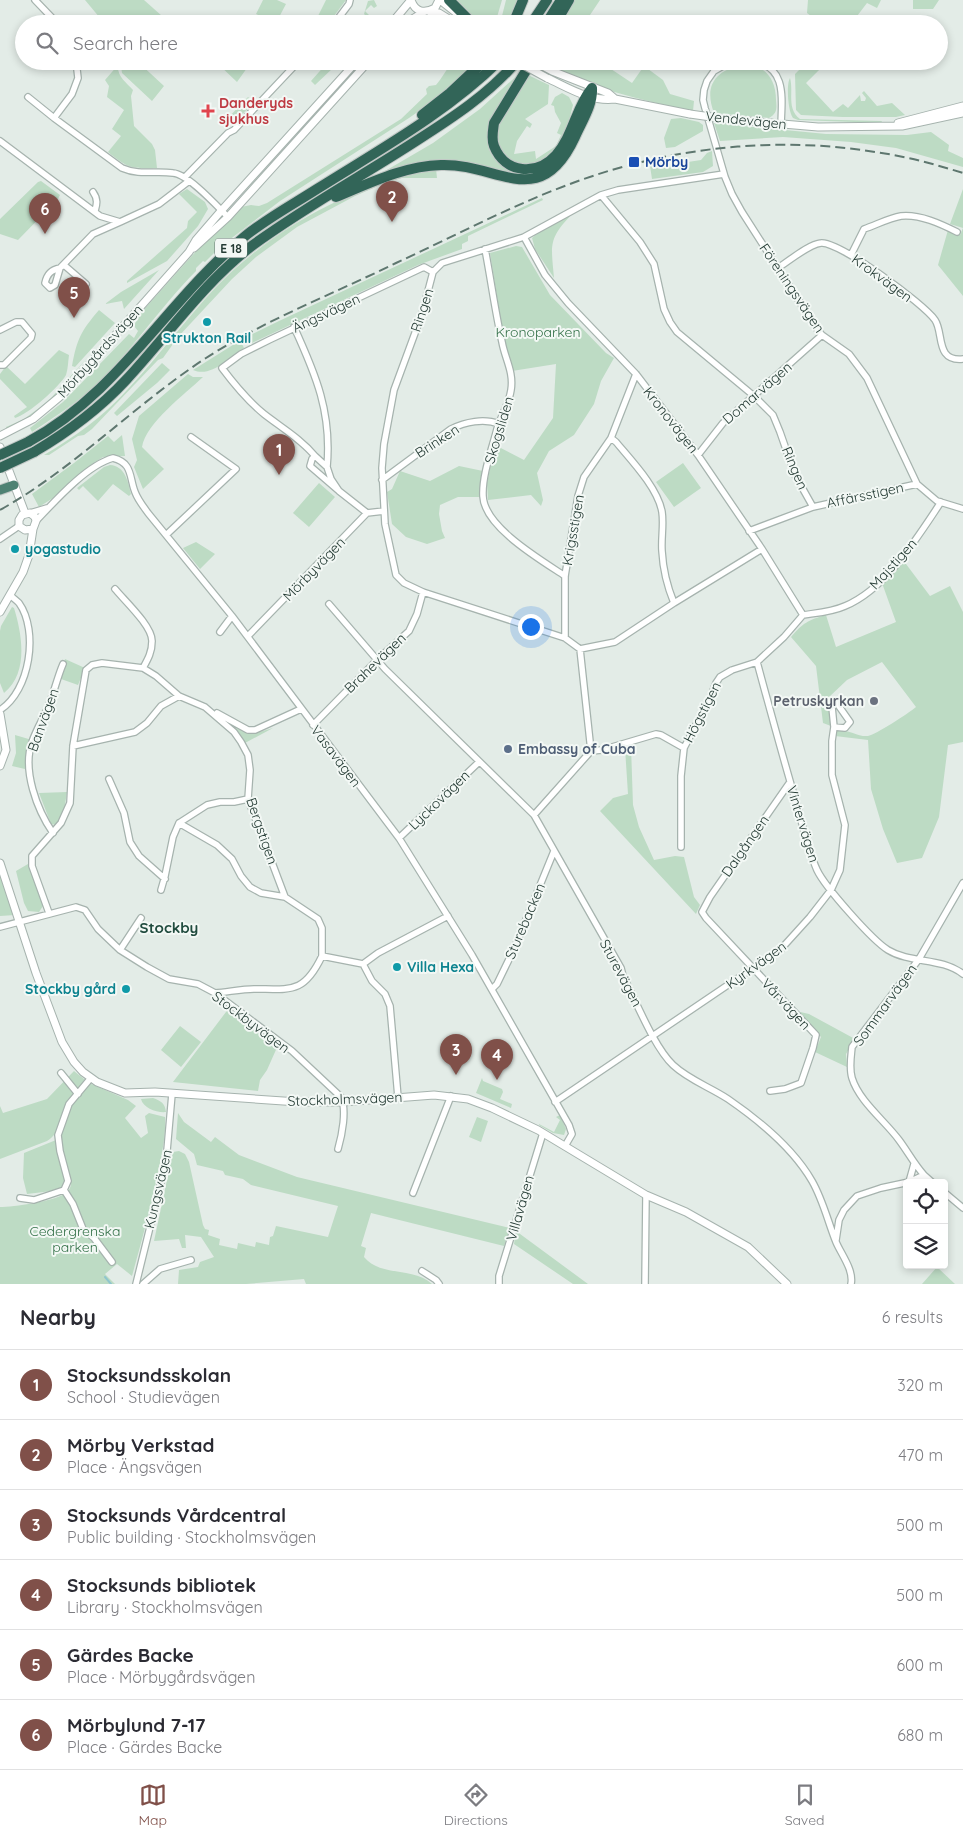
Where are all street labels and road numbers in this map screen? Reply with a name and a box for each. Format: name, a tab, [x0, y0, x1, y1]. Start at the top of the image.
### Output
street label: Vendevägen	[704, 107, 788, 133]
road number: E 18	[215, 238, 247, 258]
street label: Föreningsvägen	[755, 240, 829, 336]
street label: Krokvägen	[848, 250, 916, 306]
street label: Ringen	[406, 286, 438, 334]
street label: Ängsvägen	[289, 289, 363, 337]
street label: Mörbygårdsvägen	[53, 301, 147, 401]
street label: Domarvägen	[719, 358, 795, 428]
street label: Kronovägen	[639, 383, 703, 457]
street label: Skogsliden	[480, 394, 518, 466]
street label: Brinken	[412, 420, 462, 462]
street label: Ringen	[778, 444, 812, 492]
street label: Affärsstigen	[825, 478, 905, 512]
street label: Krigsstigen	[558, 493, 588, 567]
street label: Mörbyvägen	[279, 533, 349, 605]
street label: Majstigen	[865, 535, 921, 593]
street label: Brahevägen	[340, 629, 410, 697]
street label: Högstigen	[679, 679, 725, 745]
street label: Banvägen	[23, 686, 63, 754]
street label: Vasavägen	[307, 721, 365, 791]
street label: Lyckovägen	[405, 766, 473, 834]
street label: Vintervägen	[783, 783, 823, 865]
street label: Bergstigen	[242, 795, 282, 867]
street label: Dalgången	[717, 812, 773, 880]
street label: Sturebacken	[501, 880, 549, 962]
street label: Sturevägen	[596, 936, 646, 1010]
street label: Kyrkvägen	[722, 937, 790, 993]
street label: Sommarvägen	[849, 961, 921, 1049]
street label: Vårvägen	[758, 974, 814, 1034]
street label: Stockbyvägen	[209, 987, 293, 1057]
street label: Stockholmsvägen	[287, 1088, 403, 1110]
street label: Kungsvägen	[140, 1148, 176, 1230]
street label: Villavägen	[502, 1173, 538, 1243]

